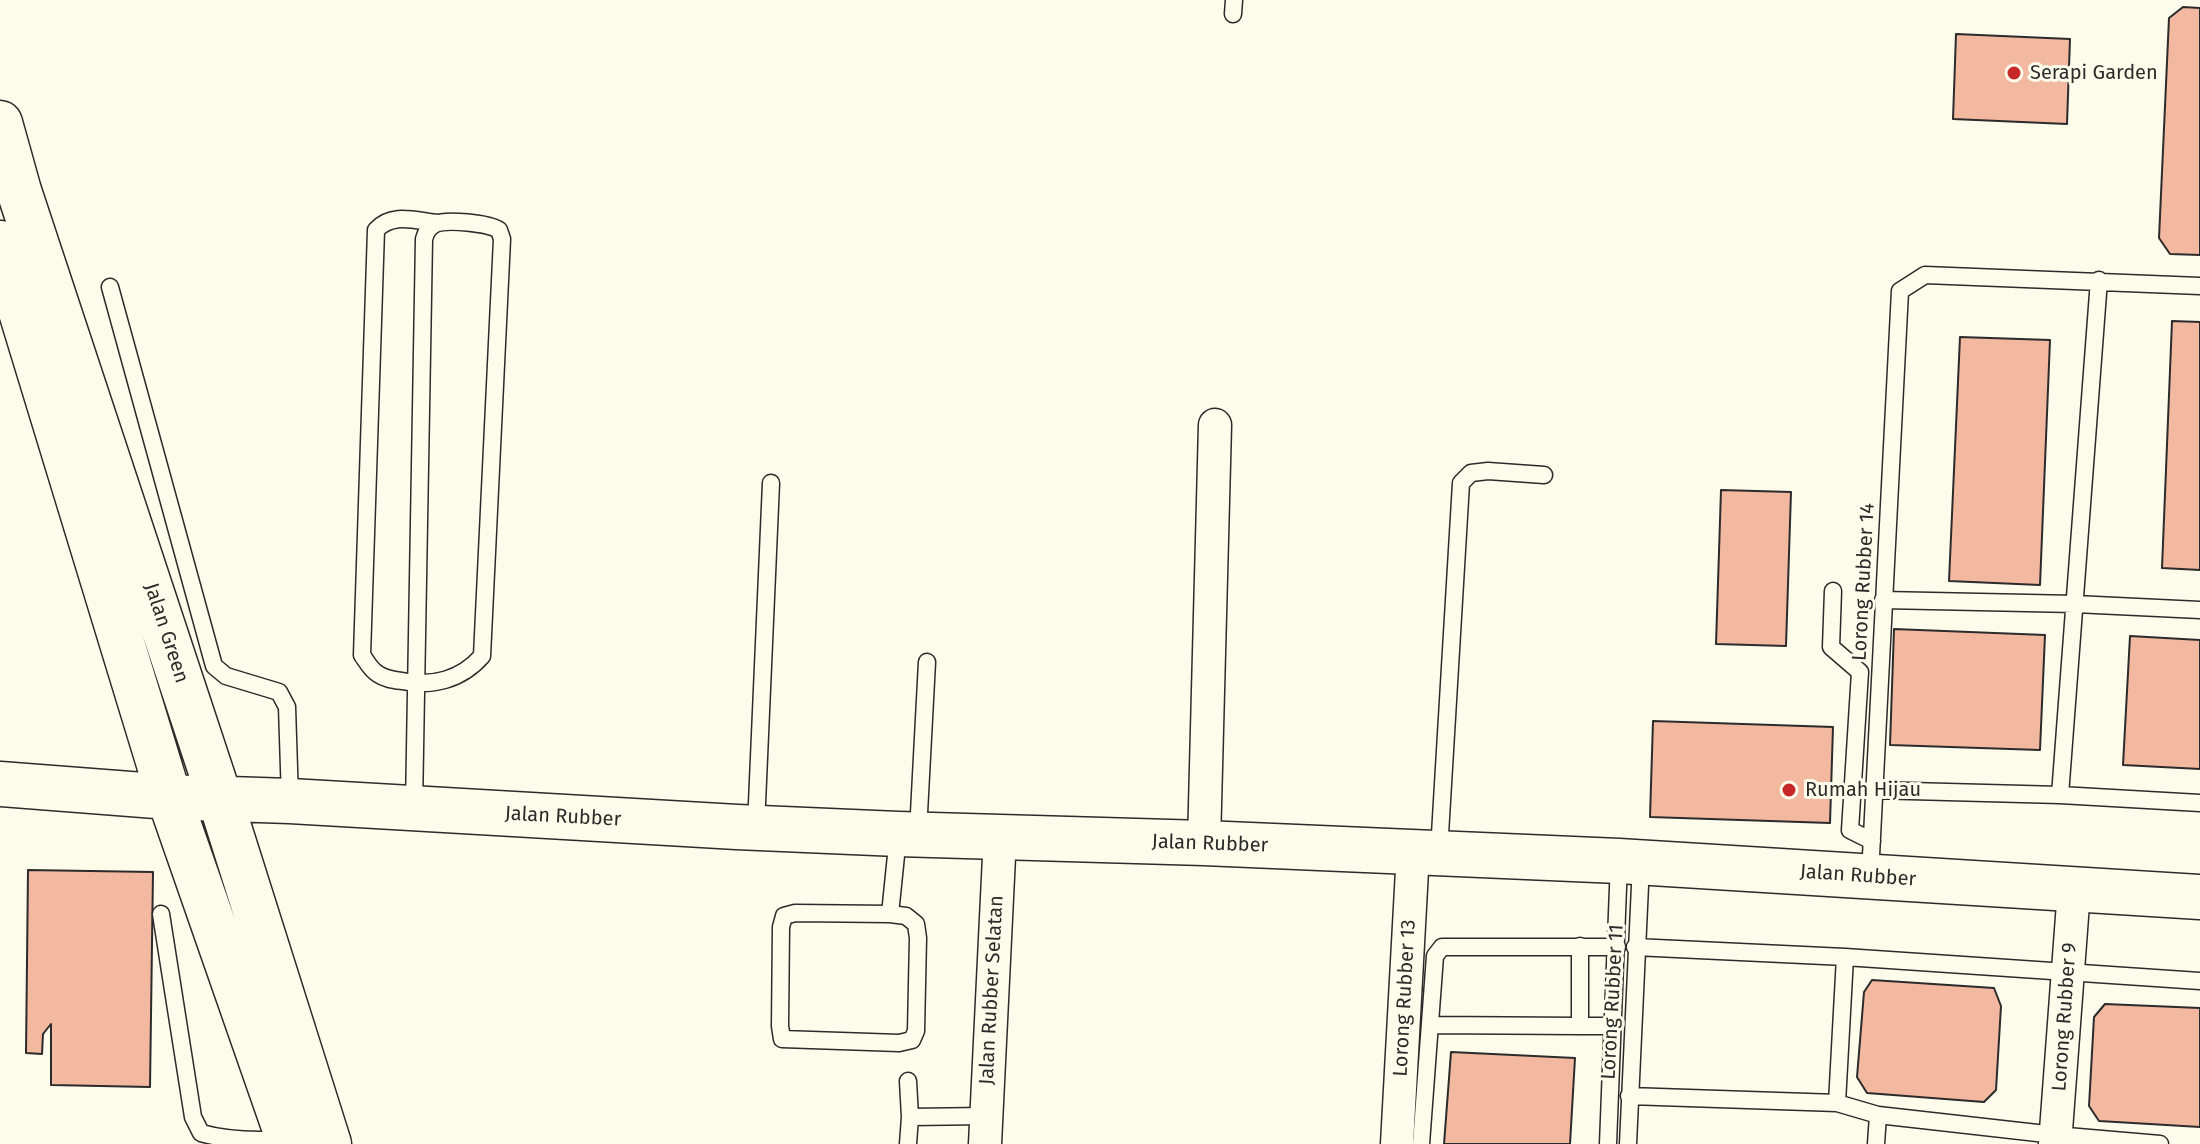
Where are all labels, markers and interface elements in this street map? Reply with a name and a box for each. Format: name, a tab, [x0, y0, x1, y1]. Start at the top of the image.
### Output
place label: Serapi Garden	[2030, 61, 2158, 85]
marker: Serapi Garden	[2005, 64, 2023, 82]
street label: Lorong Rubber 14	[1848, 502, 1880, 662]
street label: Jalan Green	[139, 580, 193, 686]
place label: Rumah Hijau	[1805, 778, 1921, 802]
marker: Rumah Hijau	[1780, 781, 1798, 799]
street label: Jalan Rubber	[504, 802, 622, 832]
street label: Jalan Rubber	[1151, 830, 1269, 858]
street label: Jalan Rubber	[1799, 860, 1917, 892]
street label: Jalan Rubber Selatan	[975, 895, 1009, 1085]
street label: Lorong Rubber 13	[1389, 919, 1421, 1077]
street label: Lorong Rubber 11	[1597, 924, 1629, 1080]
street label: Lorong Rubber 9	[2048, 942, 2082, 1092]

